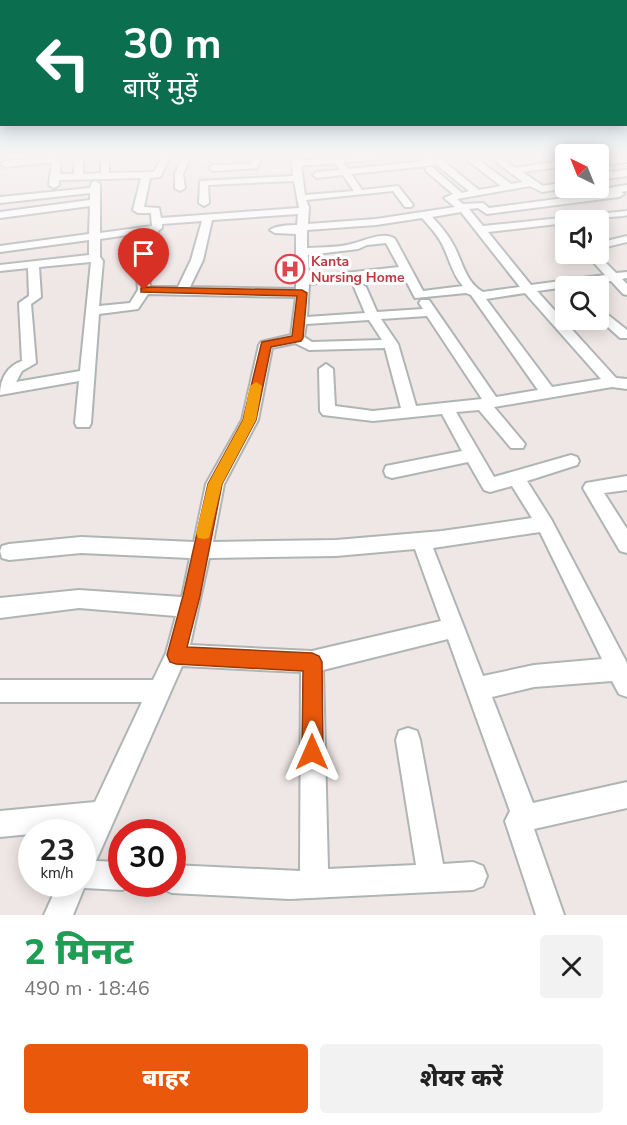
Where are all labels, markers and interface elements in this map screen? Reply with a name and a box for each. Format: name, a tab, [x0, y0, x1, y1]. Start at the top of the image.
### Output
text: 30 m	[123, 16, 222, 73]
icon: left	[24, 24, 102, 102]
text: बाएँ मुड़ें	[123, 70, 198, 107]
north arrow	[555, 144, 609, 198]
map controls	[555, 144, 609, 330]
button: sound	[555, 210, 609, 264]
pin	[118, 228, 169, 290]
icon: arrive	[127, 237, 160, 270]
place label: Kanta Nursing Home	[311, 252, 405, 287]
hospital icon: Kanta Nursing Home	[274, 253, 306, 285]
button: search	[555, 276, 609, 330]
position arrow	[280, 720, 344, 784]
speed limit sign: 30	[108, 819, 186, 897]
text: 23	[39, 830, 75, 871]
text: km/h	[40, 863, 74, 883]
text: 2 मिनट	[24, 928, 133, 977]
button: close	[540, 935, 603, 998]
text: 490 m · 18:46	[24, 975, 150, 1002]
button: बाहर	[24, 1044, 308, 1113]
button: शेयर करें	[320, 1044, 603, 1113]

